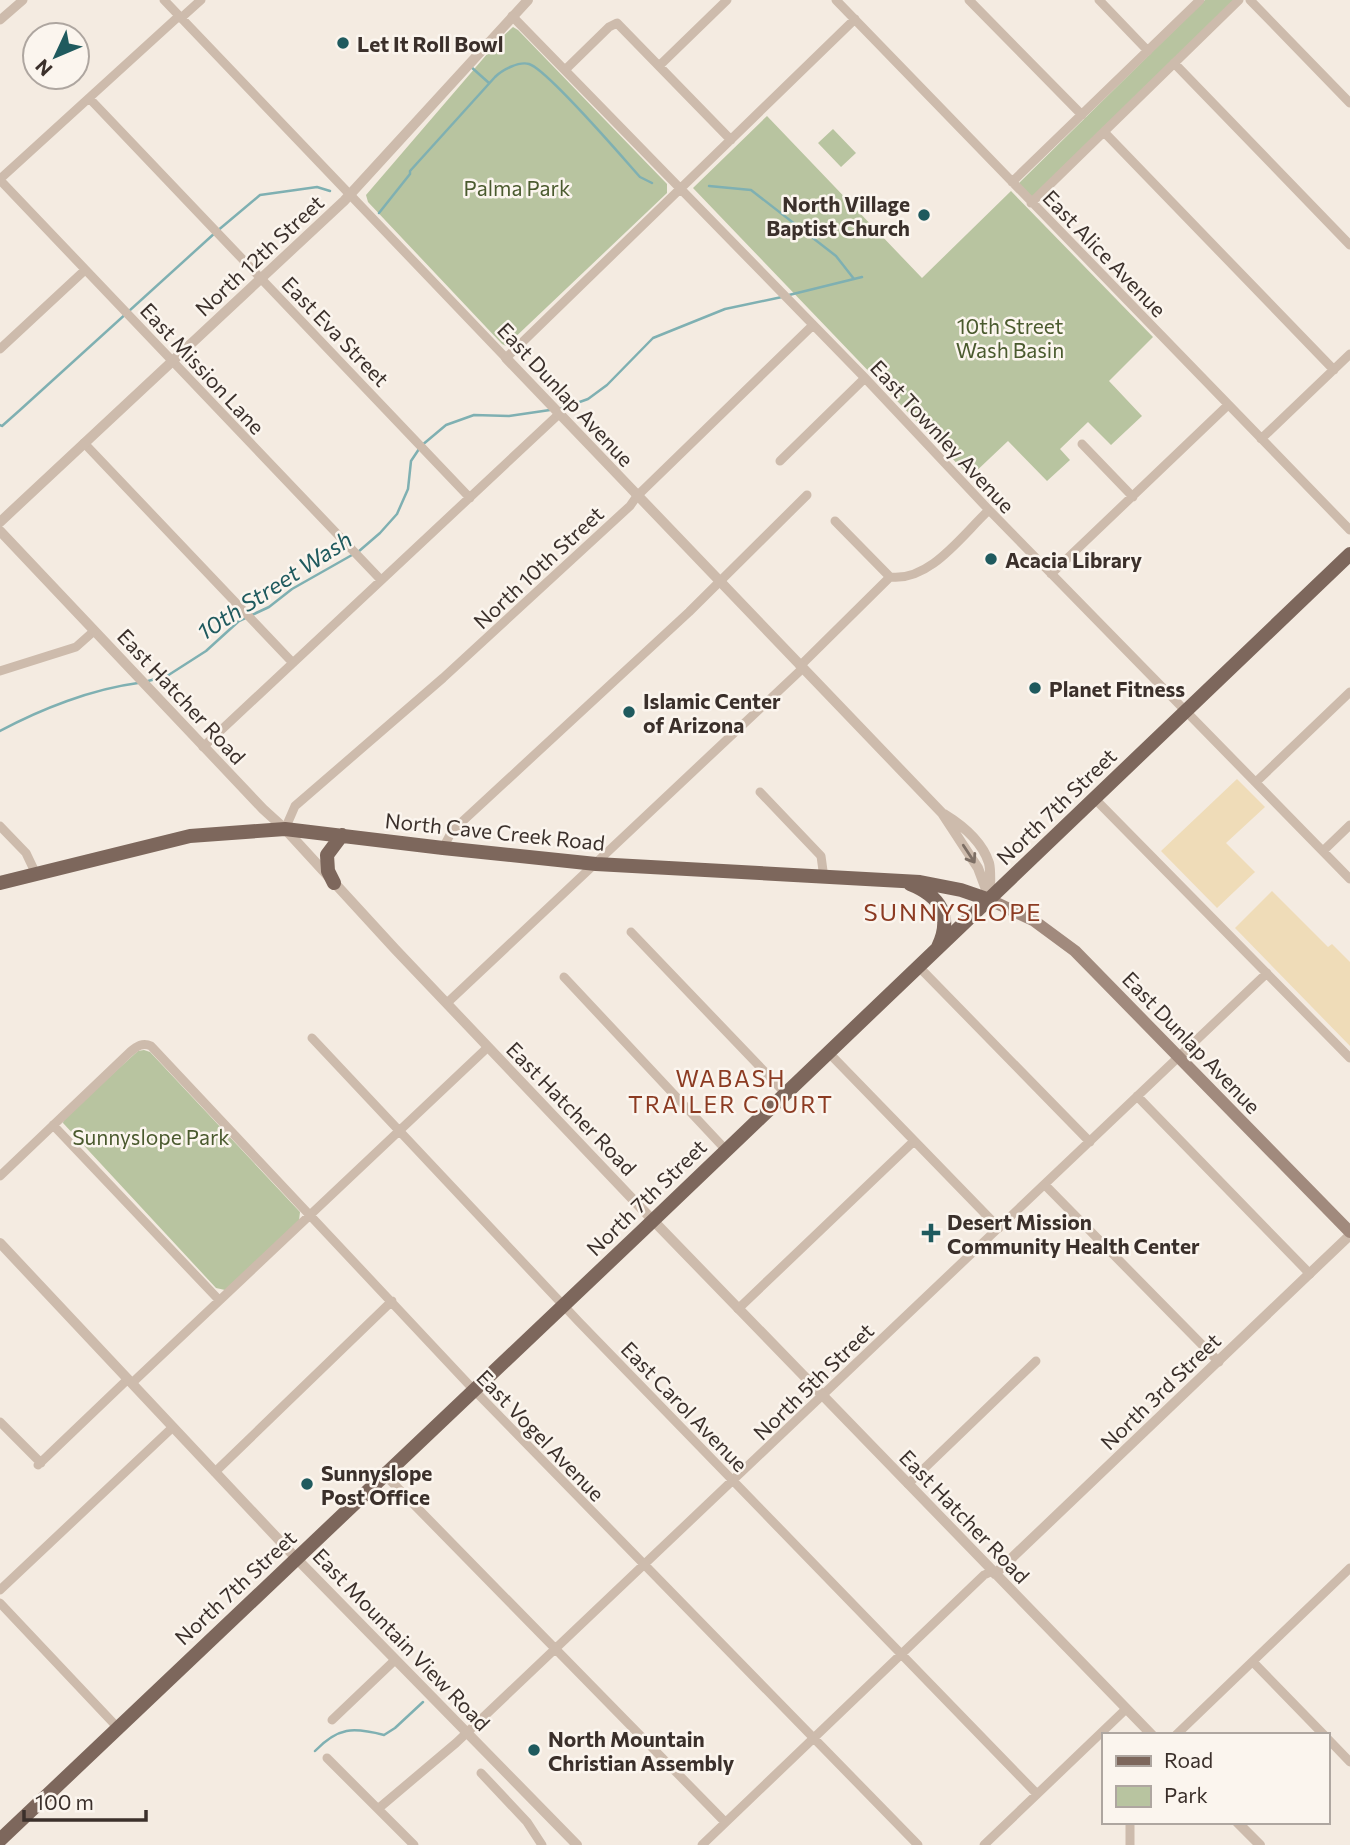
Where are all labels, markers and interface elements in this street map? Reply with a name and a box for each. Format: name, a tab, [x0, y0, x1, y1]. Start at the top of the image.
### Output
north arrow	[21, 21, 91, 91]
place label: Let It Roll Bowl	[357, 31, 503, 56]
marker: Let It Roll Bowl	[335, 35, 351, 51]
text: N	[30, 55, 57, 81]
park label: Palma Park	[464, 175, 570, 200]
street label: East Alice Avenue	[1038, 185, 1172, 321]
street label: North 12th Street	[190, 189, 328, 321]
place label: North Village Baptist Church	[766, 191, 910, 240]
marker: North Village Baptist Church	[916, 207, 932, 223]
street label: East Eva Street	[277, 271, 395, 391]
street label: East Mission Lane	[136, 297, 270, 439]
park label: 10th Street Wash Basin	[956, 313, 1064, 362]
street label: East Dunlap Avenue	[493, 317, 639, 471]
street label: East Townley Avenue	[866, 355, 1020, 517]
street label: North 10th Street	[468, 501, 608, 633]
water label: 10th Street Wash	[191, 524, 357, 646]
place label: Acacia Library	[1005, 547, 1143, 572]
marker: Acacia Library	[983, 551, 999, 567]
street label: East Hatcher Road	[113, 623, 251, 769]
place label: Planet Fitness	[1049, 676, 1185, 701]
marker: Planet Fitness	[1027, 680, 1043, 696]
place label: Islamic Center of Arizona	[643, 688, 781, 737]
marker: Islamic Center of Arizona	[621, 704, 637, 720]
street label: North 7th Street	[991, 743, 1121, 869]
street label: North Cave Creek Road	[384, 807, 606, 855]
one-way arrow	[963, 844, 977, 864]
district label: SUNNYSLOPE	[863, 897, 1043, 926]
street label: East Dunlap Avenue	[1118, 966, 1266, 1118]
street label: East Hatcher Road	[502, 1036, 642, 1180]
district label: WABASH TRAILER COURT	[628, 1064, 834, 1118]
park label: Sunnyslope Park	[72, 1124, 230, 1149]
street label: North 7th Street	[581, 1134, 711, 1260]
place label: Desert Mission Community Health Center	[947, 1209, 1200, 1258]
marker: Desert Mission Community Health Center	[921, 1223, 941, 1243]
street label: North 5th Street	[748, 1317, 878, 1445]
street label: North 3rd Street	[1095, 1327, 1225, 1455]
street label: East Carol Avenue	[617, 1336, 753, 1476]
street label: East Vogel Avenue	[472, 1364, 610, 1506]
street label: East Hatcher Road	[895, 1444, 1035, 1588]
place label: Sunnyslope Post Office	[321, 1460, 432, 1509]
marker: Sunnyslope Post Office	[299, 1476, 315, 1492]
street label: North 7th Street	[169, 1524, 301, 1650]
street label: East Mountain View Road	[308, 1543, 496, 1735]
place label: North Mountain Christian Assembly	[548, 1726, 735, 1775]
legend	[1102, 1733, 1329, 1824]
marker: North Mountain Christian Assembly	[526, 1742, 542, 1758]
text: Road	[1164, 1747, 1213, 1772]
scale bar	[24, 1778, 147, 1822]
text: Park	[1164, 1782, 1208, 1807]
text: 100 m	[35, 1789, 94, 1814]

